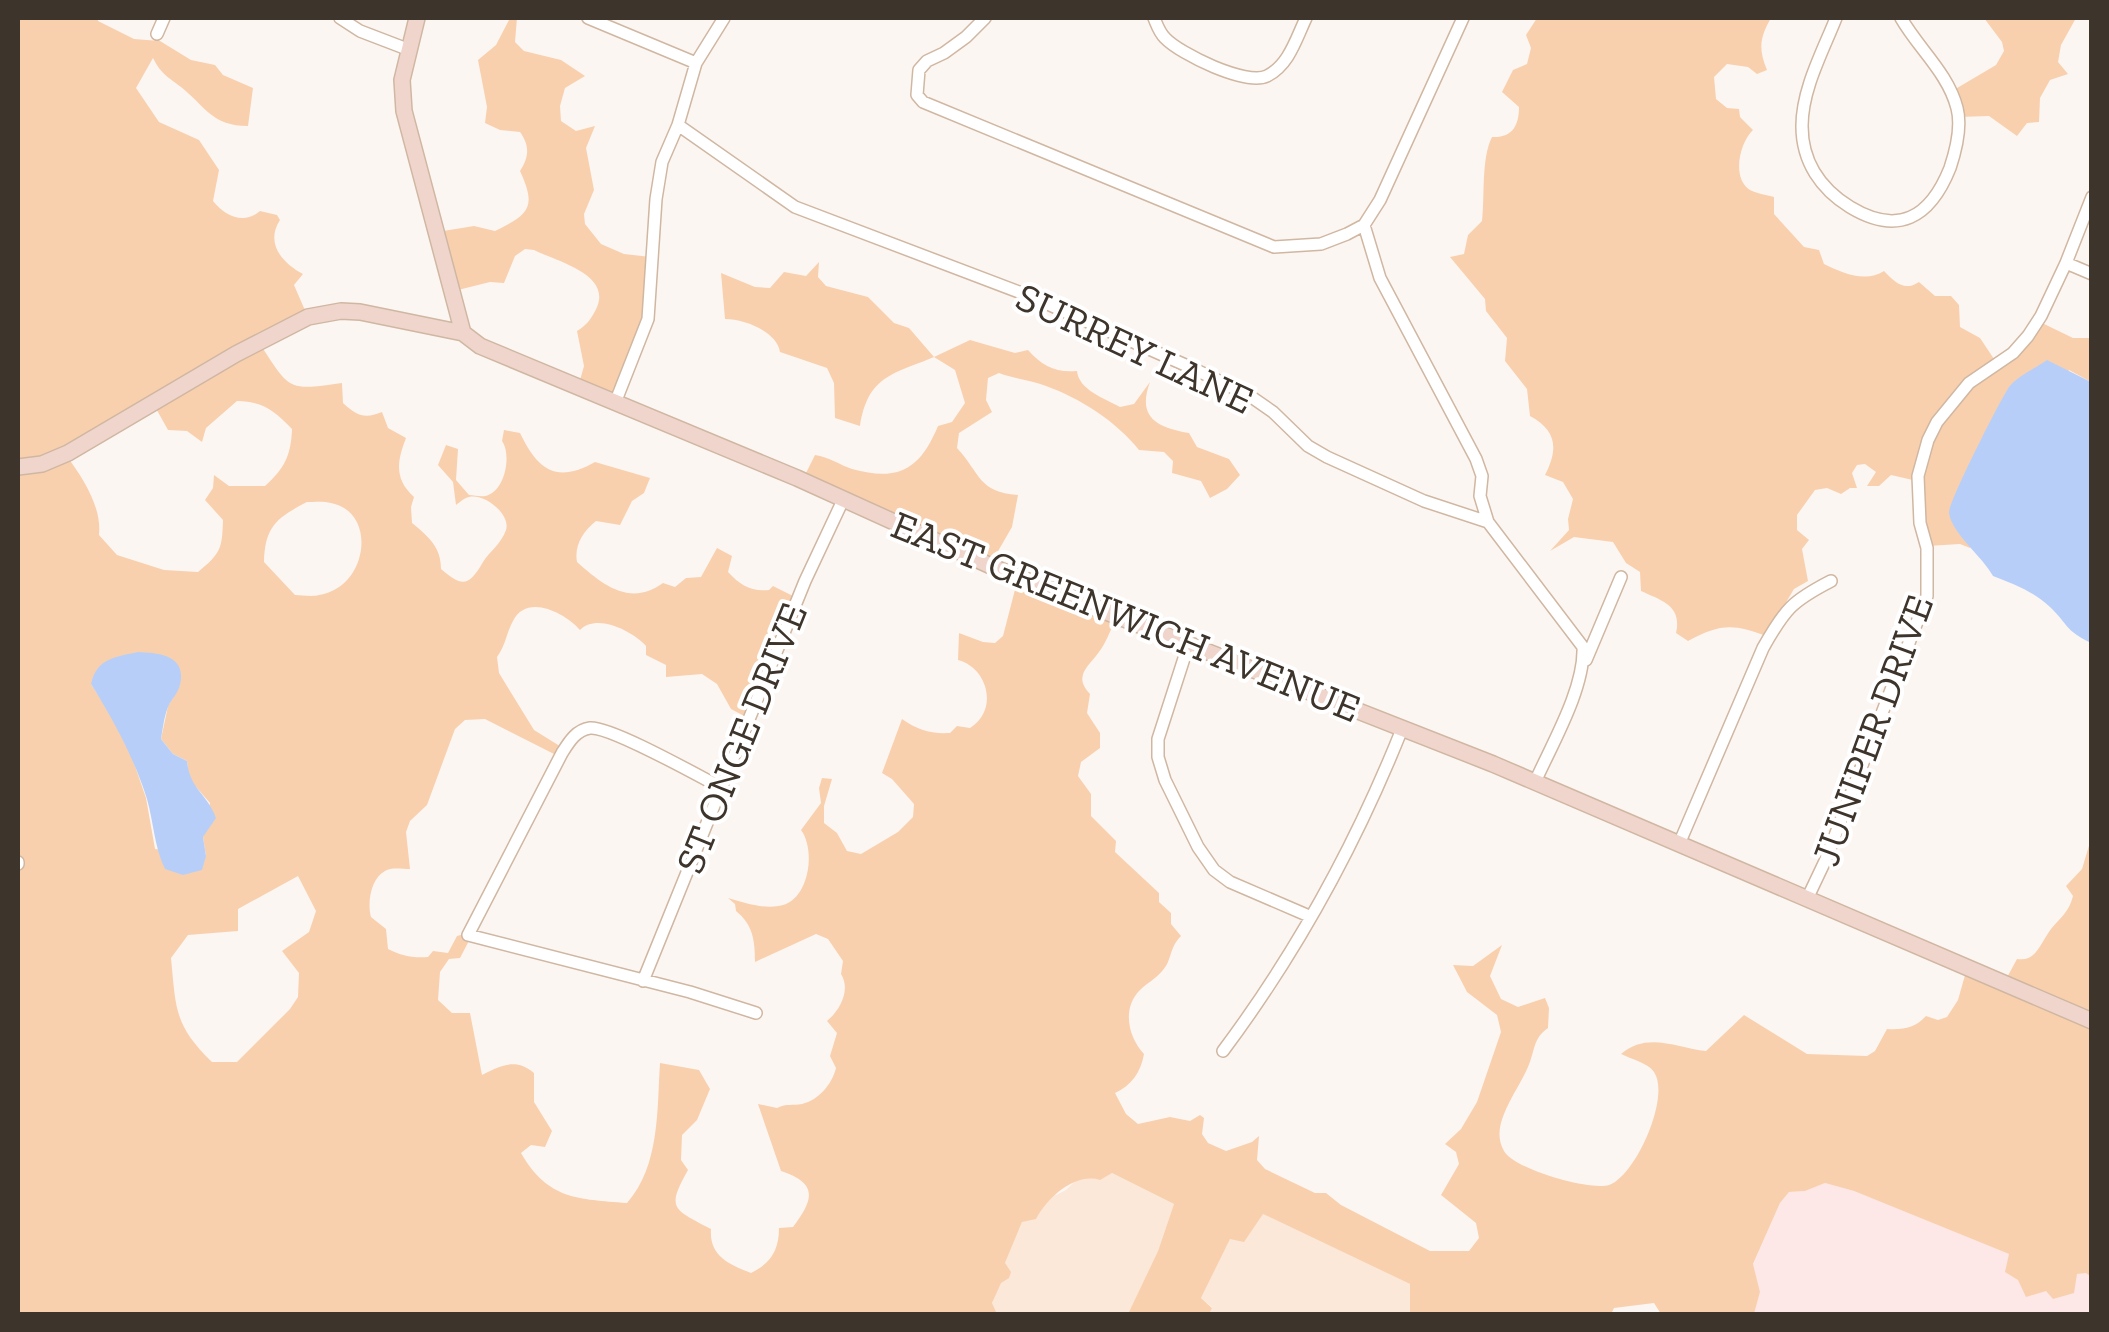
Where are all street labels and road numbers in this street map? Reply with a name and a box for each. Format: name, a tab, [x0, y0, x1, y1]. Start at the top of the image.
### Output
street label: SURREY LANE	[1009, 272, 1261, 424]
street label: EAST GREENWICH AVENUE	[885, 500, 1367, 732]
street label: JUNIPER DRIVE	[1801, 588, 1943, 872]
street label: ST ONGE DRIVE	[665, 596, 817, 880]

